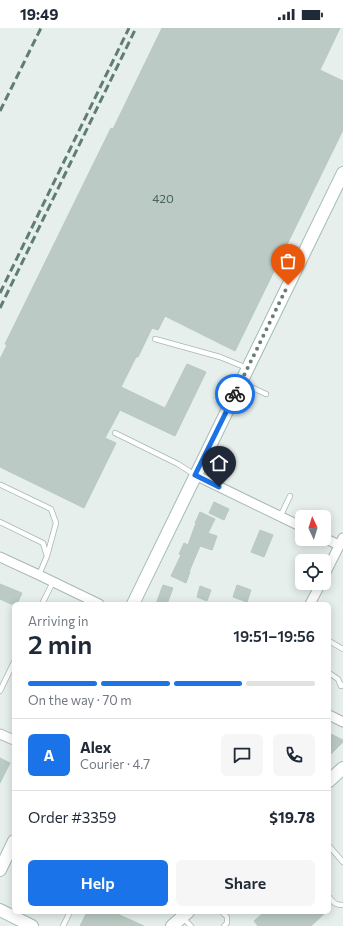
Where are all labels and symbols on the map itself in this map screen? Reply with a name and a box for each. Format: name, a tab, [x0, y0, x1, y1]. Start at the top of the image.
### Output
house number: 420	[152, 191, 174, 205]
pin	[271, 244, 305, 285]
courier	[215, 374, 255, 414]
pin	[202, 446, 236, 487]
north arrow	[295, 510, 331, 546]

